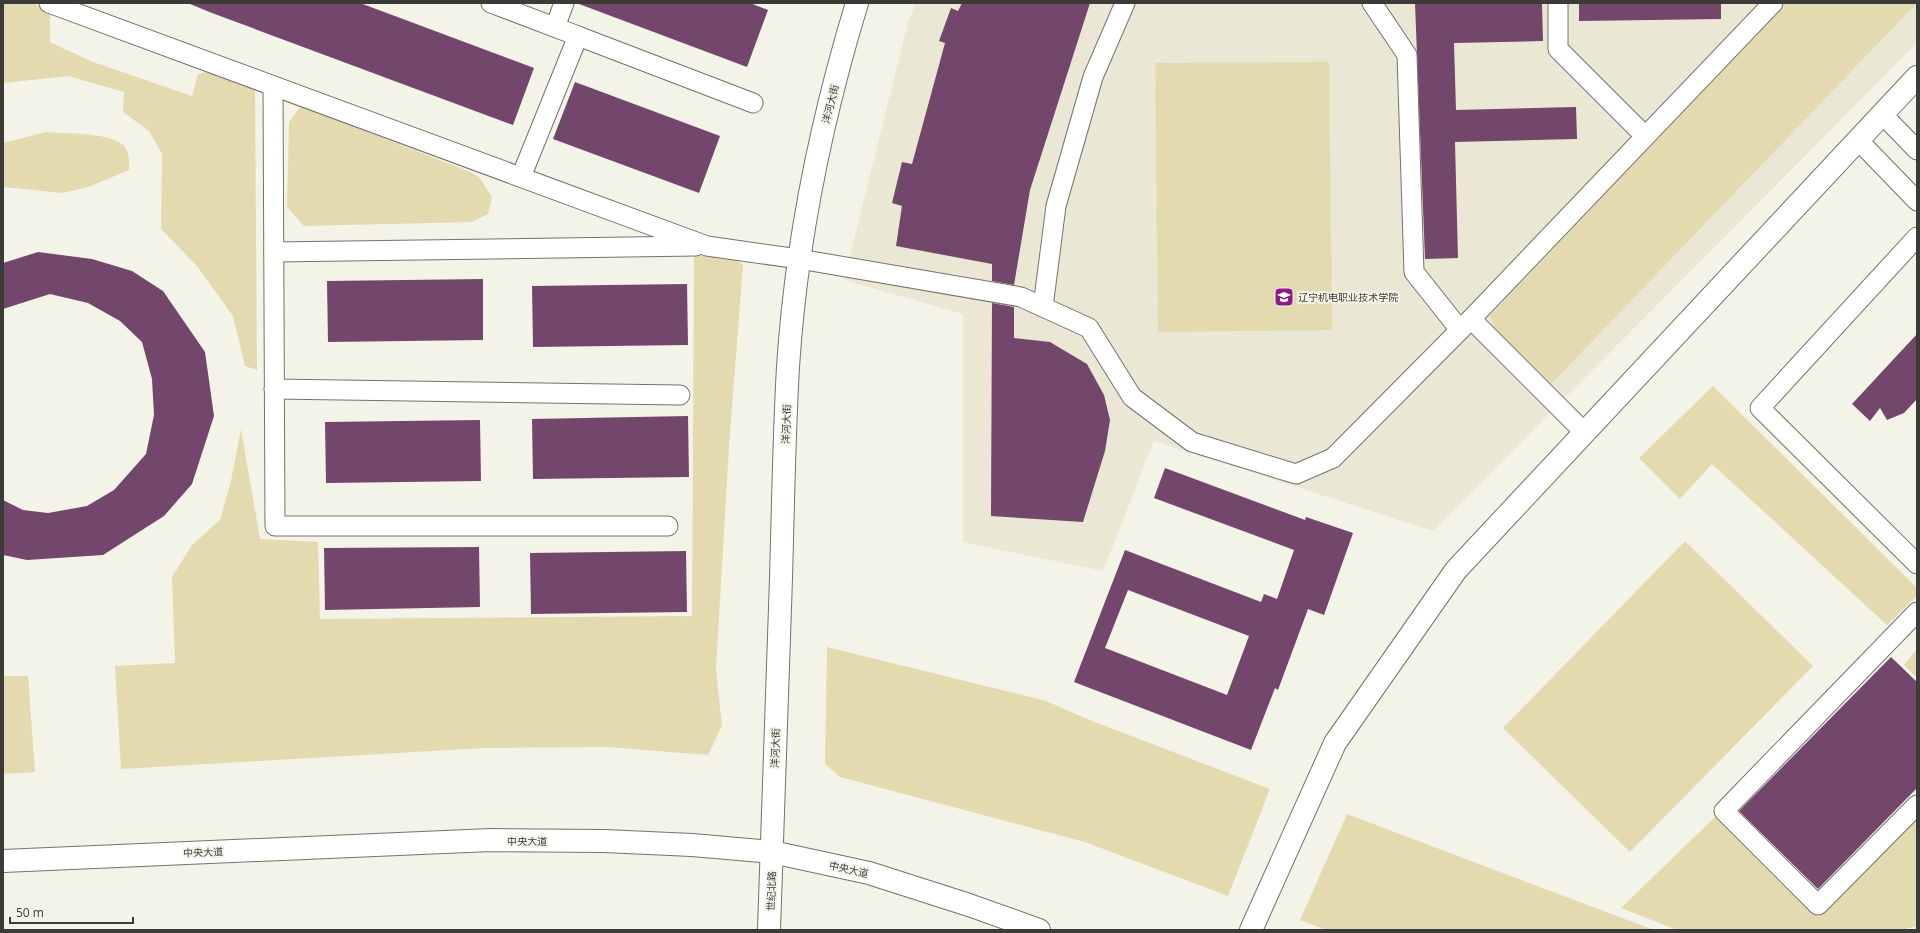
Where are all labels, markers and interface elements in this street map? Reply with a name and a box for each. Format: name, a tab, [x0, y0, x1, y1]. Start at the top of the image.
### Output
street label: 洋河大街	[818, 83, 842, 125]
school or university icon: 辽宁机电职业技术学院	[1273, 286, 1295, 308]
place label: 辽宁机电职业技术学院	[1298, 290, 1398, 304]
street label: 洋河大街	[778, 404, 794, 444]
street label: 洋河大街	[767, 728, 783, 768]
street label: 中央大道	[507, 834, 547, 848]
street label: 中央大道	[183, 844, 223, 860]
street label: 中央大道	[828, 858, 870, 880]
street label: 世纪北路	[763, 871, 779, 911]
scale bar	[10, 899, 133, 925]
text: 50 m	[16, 904, 44, 921]

